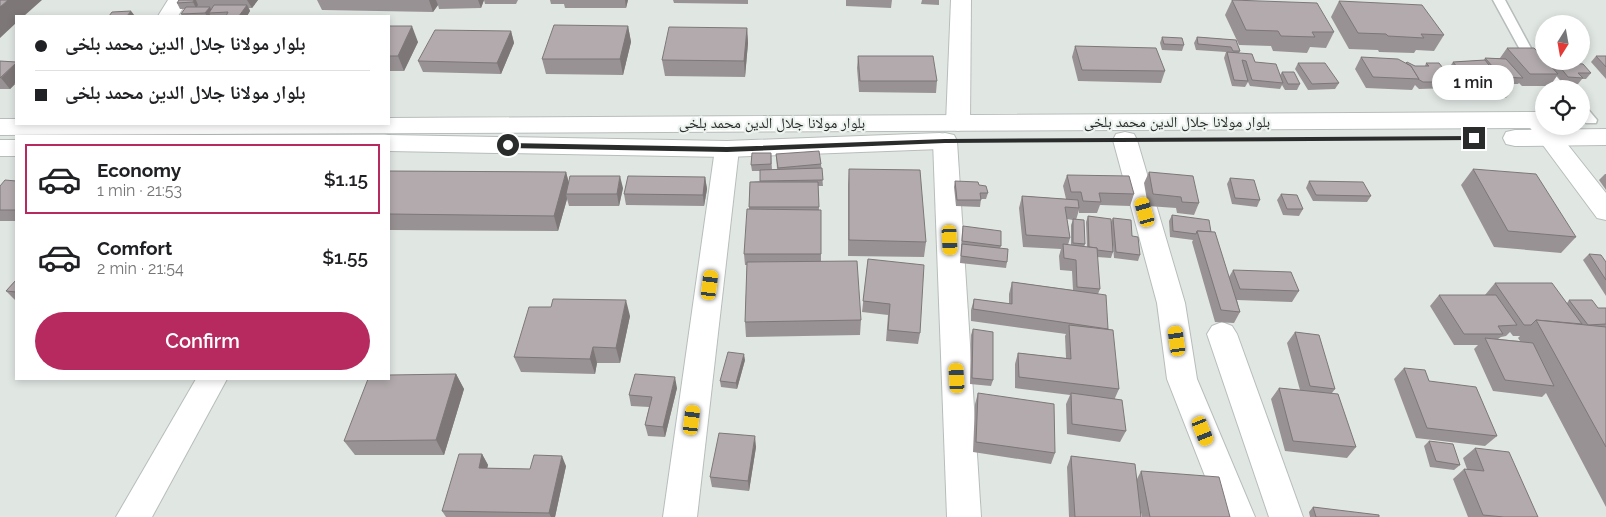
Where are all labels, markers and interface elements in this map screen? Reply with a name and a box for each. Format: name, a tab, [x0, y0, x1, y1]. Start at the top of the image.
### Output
north arrow	[1535, 15, 1590, 70]
map controls	[1535, 15, 1590, 135]
text: بلوار مولانا جلال الدین محمد بلخی	[65, 32, 305, 54]
callout: 1 min	[1433, 66, 1515, 100]
text: 1 min	[1453, 73, 1493, 92]
button: locate	[1535, 80, 1590, 135]
text: بلوار مولانا جلال الدین محمد بلخی	[65, 81, 305, 103]
street label: بلوار مولانا جلال الدین محمد بلخی	[1084, 113, 1270, 132]
street label: بلوار مولانا جلال الدین محمد بلخی	[679, 114, 865, 133]
route end	[1463, 127, 1485, 149]
route start	[497, 134, 519, 156]
icon: car	[37, 157, 82, 202]
text: Economy	[97, 159, 181, 181]
text: $1.15	[324, 168, 368, 190]
text: 1 min · 21:53	[97, 181, 182, 200]
car	[1133, 196, 1156, 228]
car	[941, 225, 958, 255]
icon: car	[37, 235, 82, 280]
text: Comfort	[97, 237, 172, 259]
text: $1.55	[322, 246, 368, 268]
text: 2 min · 21:54	[97, 259, 184, 278]
car	[700, 269, 719, 301]
button: Confirm	[35, 312, 370, 370]
car	[1167, 325, 1186, 357]
car	[948, 363, 965, 393]
car	[682, 404, 701, 436]
car	[1190, 414, 1215, 448]

